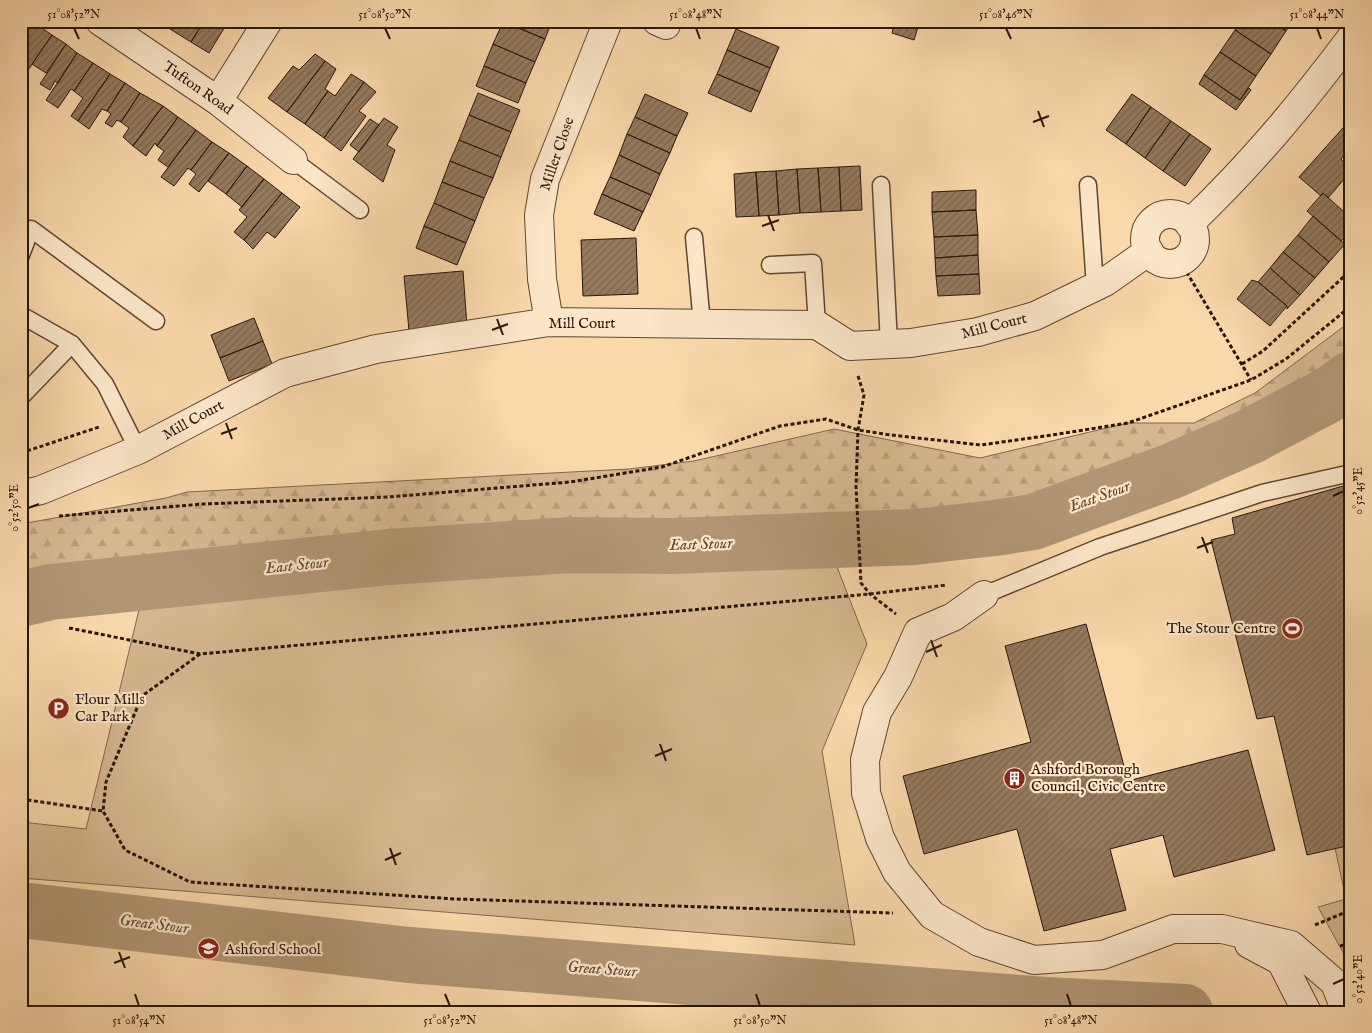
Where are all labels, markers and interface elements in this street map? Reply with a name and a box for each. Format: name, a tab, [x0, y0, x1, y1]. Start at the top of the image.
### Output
text: 51°08'52"N	[48, 7, 101, 22]
text: 51°08'50"N	[358, 7, 412, 22]
text: 51°08'48"N	[669, 7, 723, 22]
text: 51°08'46"N	[979, 7, 1034, 22]
text: 51°08'44"N	[1290, 7, 1345, 22]
street label: Tufton Road	[159, 57, 238, 120]
street label: Miller Close	[535, 114, 579, 193]
street label: Mill Court	[959, 309, 1029, 343]
street label: Mill Court	[549, 314, 615, 333]
street label: Mill Court	[159, 395, 227, 445]
text: 0°52'45"E	[1351, 467, 1366, 515]
water label: East Stour	[1066, 476, 1134, 518]
text: 0°52'50"E	[7, 484, 22, 532]
water label: East Stour	[668, 534, 734, 556]
water label: East Stour	[264, 553, 331, 579]
sports icon: The Stour Centre	[1280, 616, 1304, 640]
place label: The Stour Centre	[1166, 619, 1276, 638]
place label: Flour Mills Car Park	[75, 690, 145, 726]
parking icon: Flour Mills Car Park	[47, 696, 71, 720]
place label: Ashford Borough Council, Civic Centre	[1030, 760, 1166, 796]
building icon: Ashford Borough Council, Civic Centre	[1003, 766, 1027, 790]
water label: Great Stour	[118, 911, 191, 939]
school or university icon: Ashford School	[197, 937, 221, 961]
place label: Ashford School	[224, 940, 322, 959]
text: 0°52'40"E	[1351, 955, 1366, 1004]
water label: Great Stour	[567, 958, 639, 983]
text: 51°08'54"N	[112, 1013, 166, 1028]
text: 51°08'52"N	[424, 1013, 477, 1028]
text: 51°08'50"N	[733, 1013, 787, 1028]
text: 51°08'48"N	[1044, 1013, 1098, 1028]

